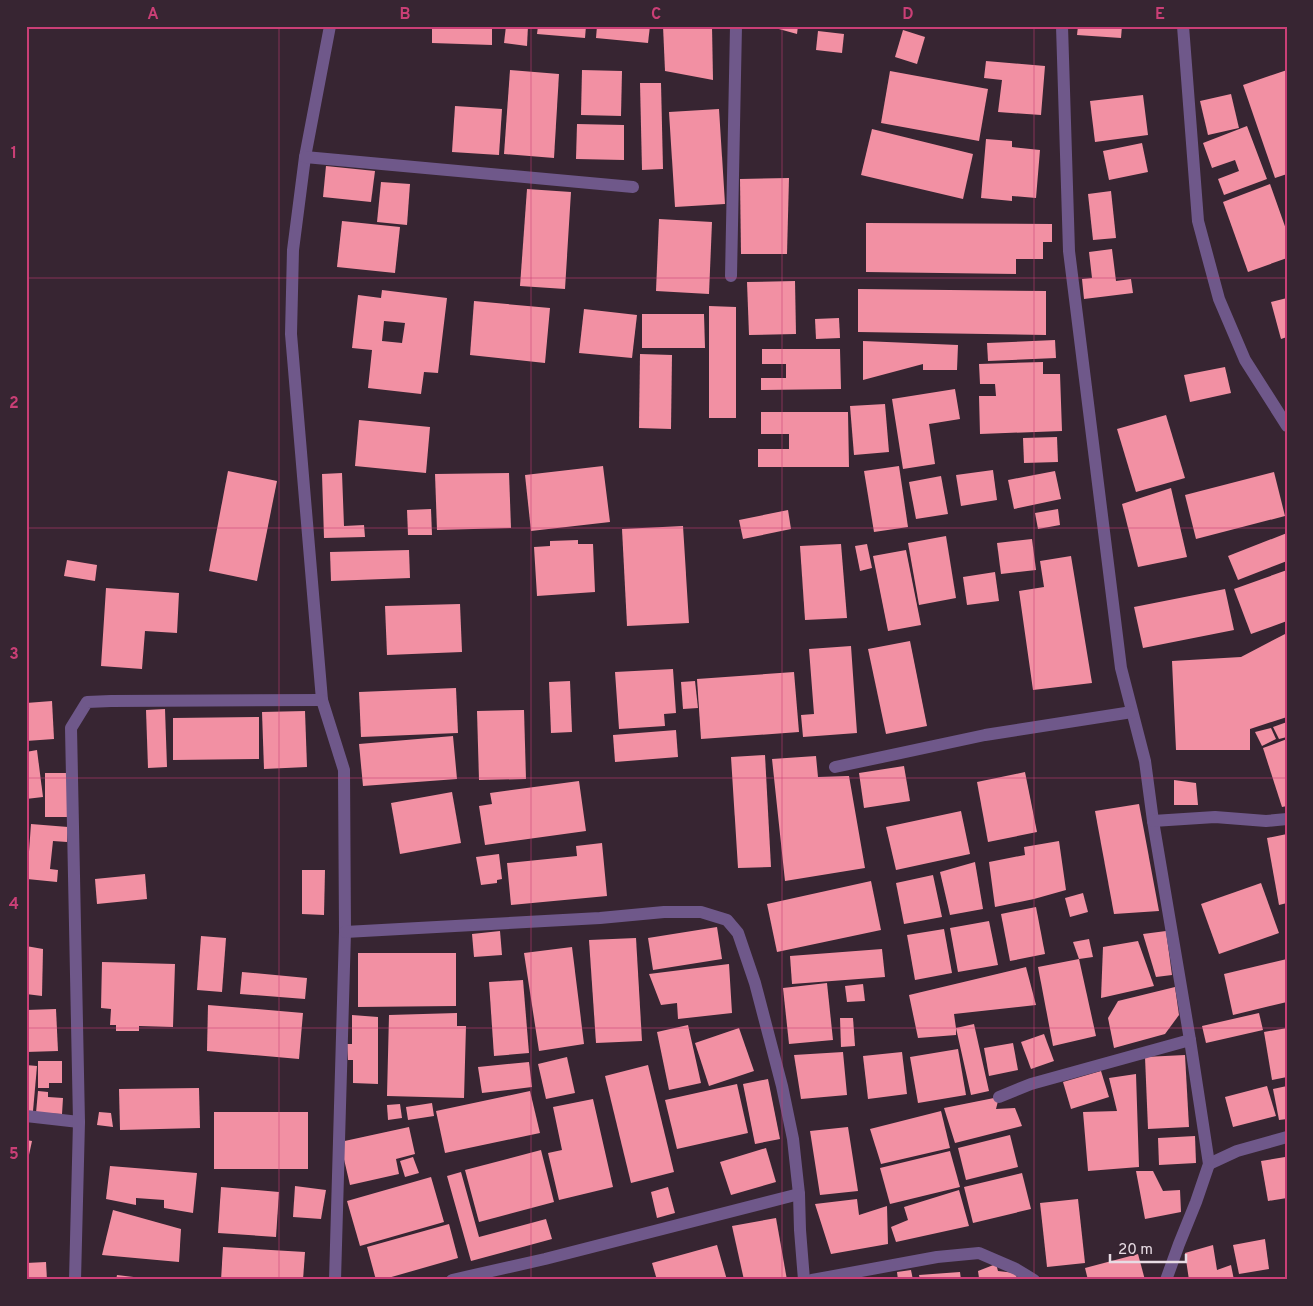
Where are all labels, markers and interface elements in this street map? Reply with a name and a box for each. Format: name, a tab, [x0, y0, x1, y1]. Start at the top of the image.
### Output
text: A	[147, 5, 159, 25]
text: B	[399, 5, 411, 25]
text: C	[651, 5, 661, 25]
text: D	[902, 5, 914, 25]
text: E	[1155, 5, 1165, 25]
text: 1	[11, 144, 17, 164]
text: 2	[9, 394, 19, 414]
text: 3	[9, 645, 19, 665]
text: 4	[9, 895, 19, 915]
text: 5	[9, 1145, 19, 1165]
scale bar	[1110, 1231, 1187, 1263]
text: 20 m	[1118, 1241, 1153, 1260]

